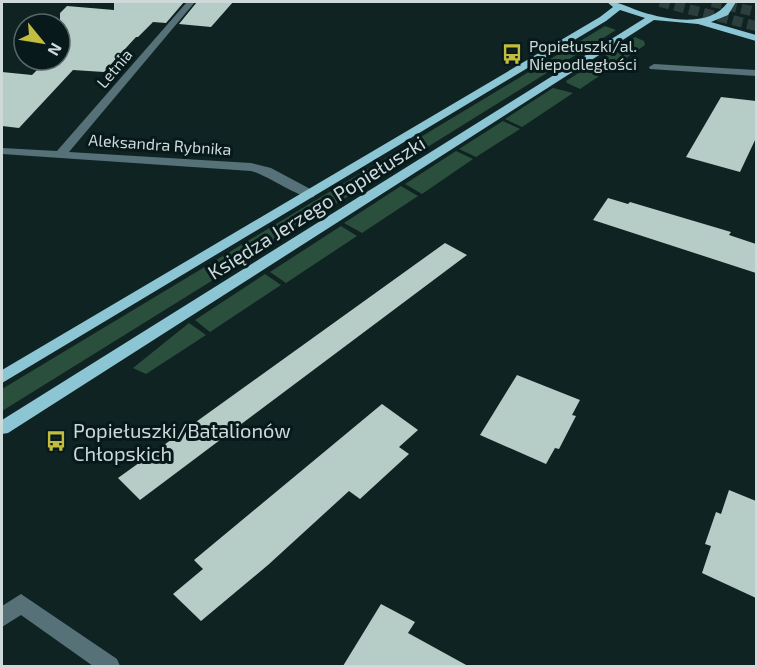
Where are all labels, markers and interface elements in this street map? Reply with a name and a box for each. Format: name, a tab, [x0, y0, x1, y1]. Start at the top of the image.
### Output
north arrow	[12, 12, 72, 72]
place label: Popiełuszki/al. Niepodległości	[529, 36, 637, 73]
text: N	[44, 40, 67, 60]
bus stop icon: Popiełuszki/al. Niepodległości	[500, 42, 524, 66]
street label: Letnia	[92, 45, 136, 91]
street label: Aleksandra Rybnika	[88, 130, 232, 158]
street label: Księdza Jerzego Popiełuszki	[203, 130, 429, 284]
place label: Popiełuszki/Batalionów Chłopskich	[73, 418, 291, 465]
bus stop icon: Popiełuszki/Batalionów Chłopskich	[44, 429, 68, 453]

